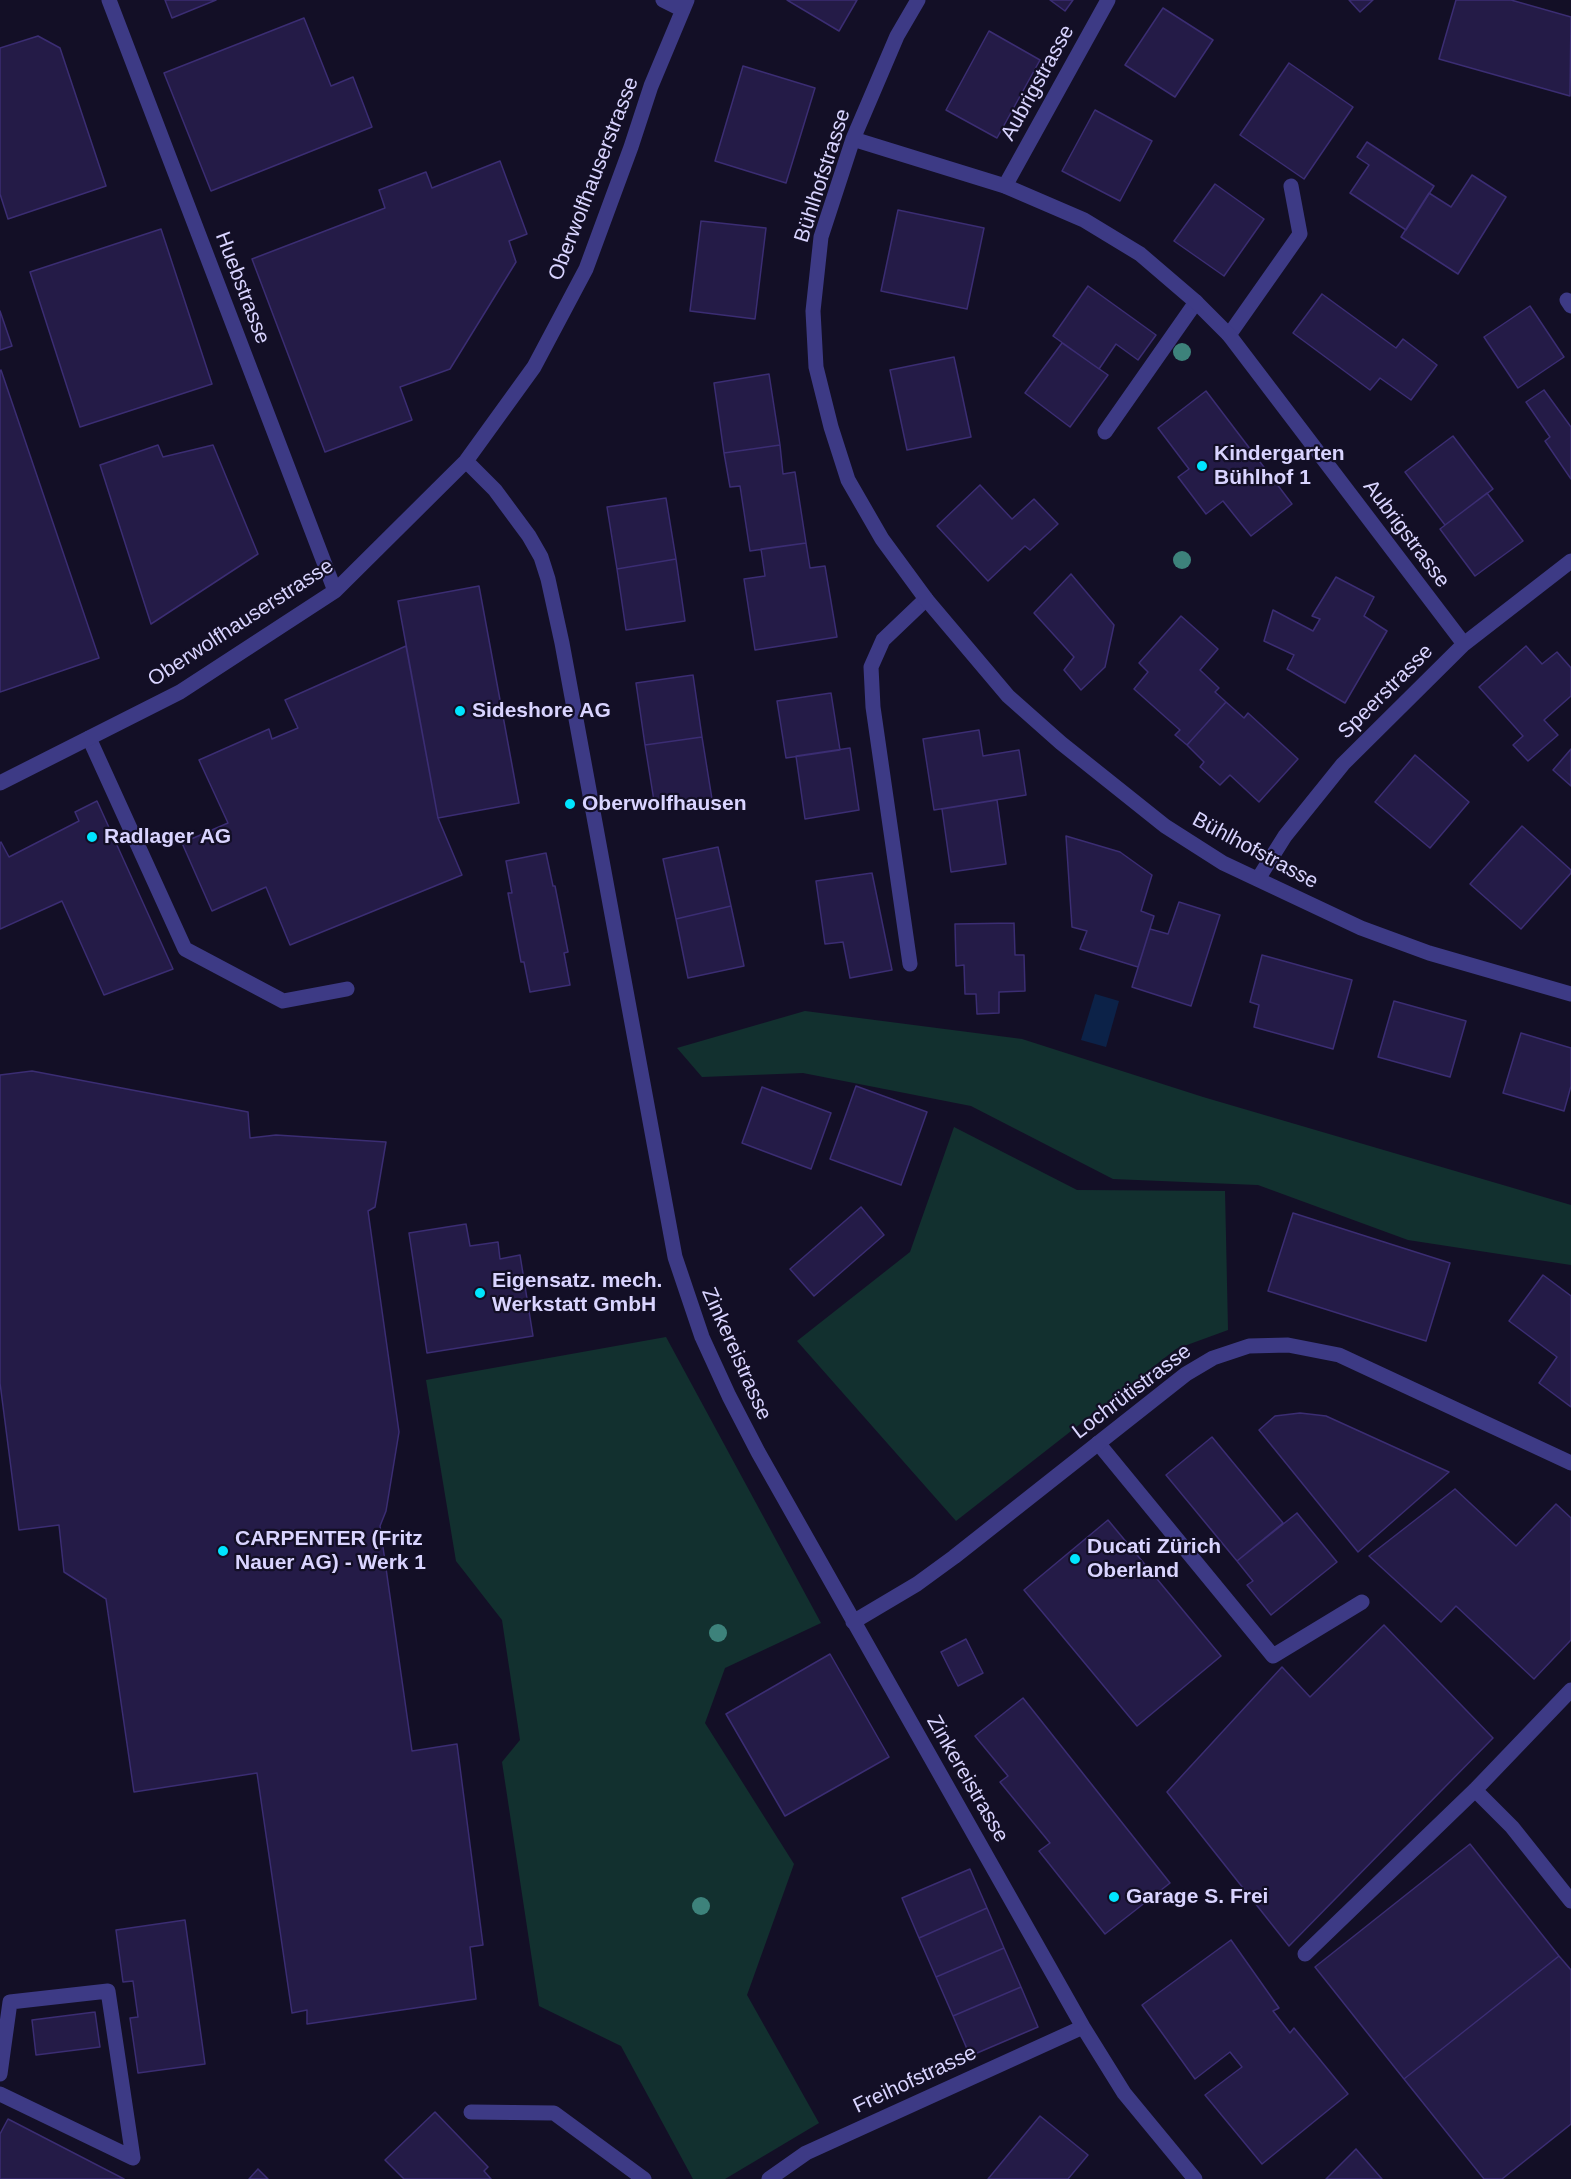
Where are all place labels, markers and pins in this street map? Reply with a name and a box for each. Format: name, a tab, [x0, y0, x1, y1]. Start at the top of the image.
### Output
place label: Kindergarten Bühlhof 1	[1214, 441, 1345, 491]
marker: Kindergarten Bühlhof 1	[1195, 459, 1209, 473]
place label: Sideshore AG	[472, 698, 611, 724]
marker: Sideshore AG	[453, 704, 467, 718]
place label: Oberwolfhausen	[582, 791, 747, 817]
marker: Oberwolfhausen	[563, 797, 577, 811]
place label: Radlager AG	[104, 824, 231, 850]
marker: Radlager AG	[85, 830, 99, 844]
place label: Eigensatz. mech. Werkstatt GmbH	[492, 1268, 662, 1318]
marker: Eigensatz. mech. Werkstatt GmbH	[473, 1286, 487, 1300]
place label: CARPENTER (Fritz Nauer AG) - Werk 1	[235, 1526, 426, 1576]
place label: Ducati Zürich Oberland	[1087, 1534, 1221, 1584]
marker: CARPENTER (Fritz Nauer AG) - Werk 1	[216, 1544, 230, 1558]
marker: Ducati Zürich Oberland	[1068, 1552, 1082, 1566]
place label: Garage S. Frei	[1126, 1884, 1268, 1910]
marker: Garage S. Frei	[1107, 1890, 1121, 1904]

